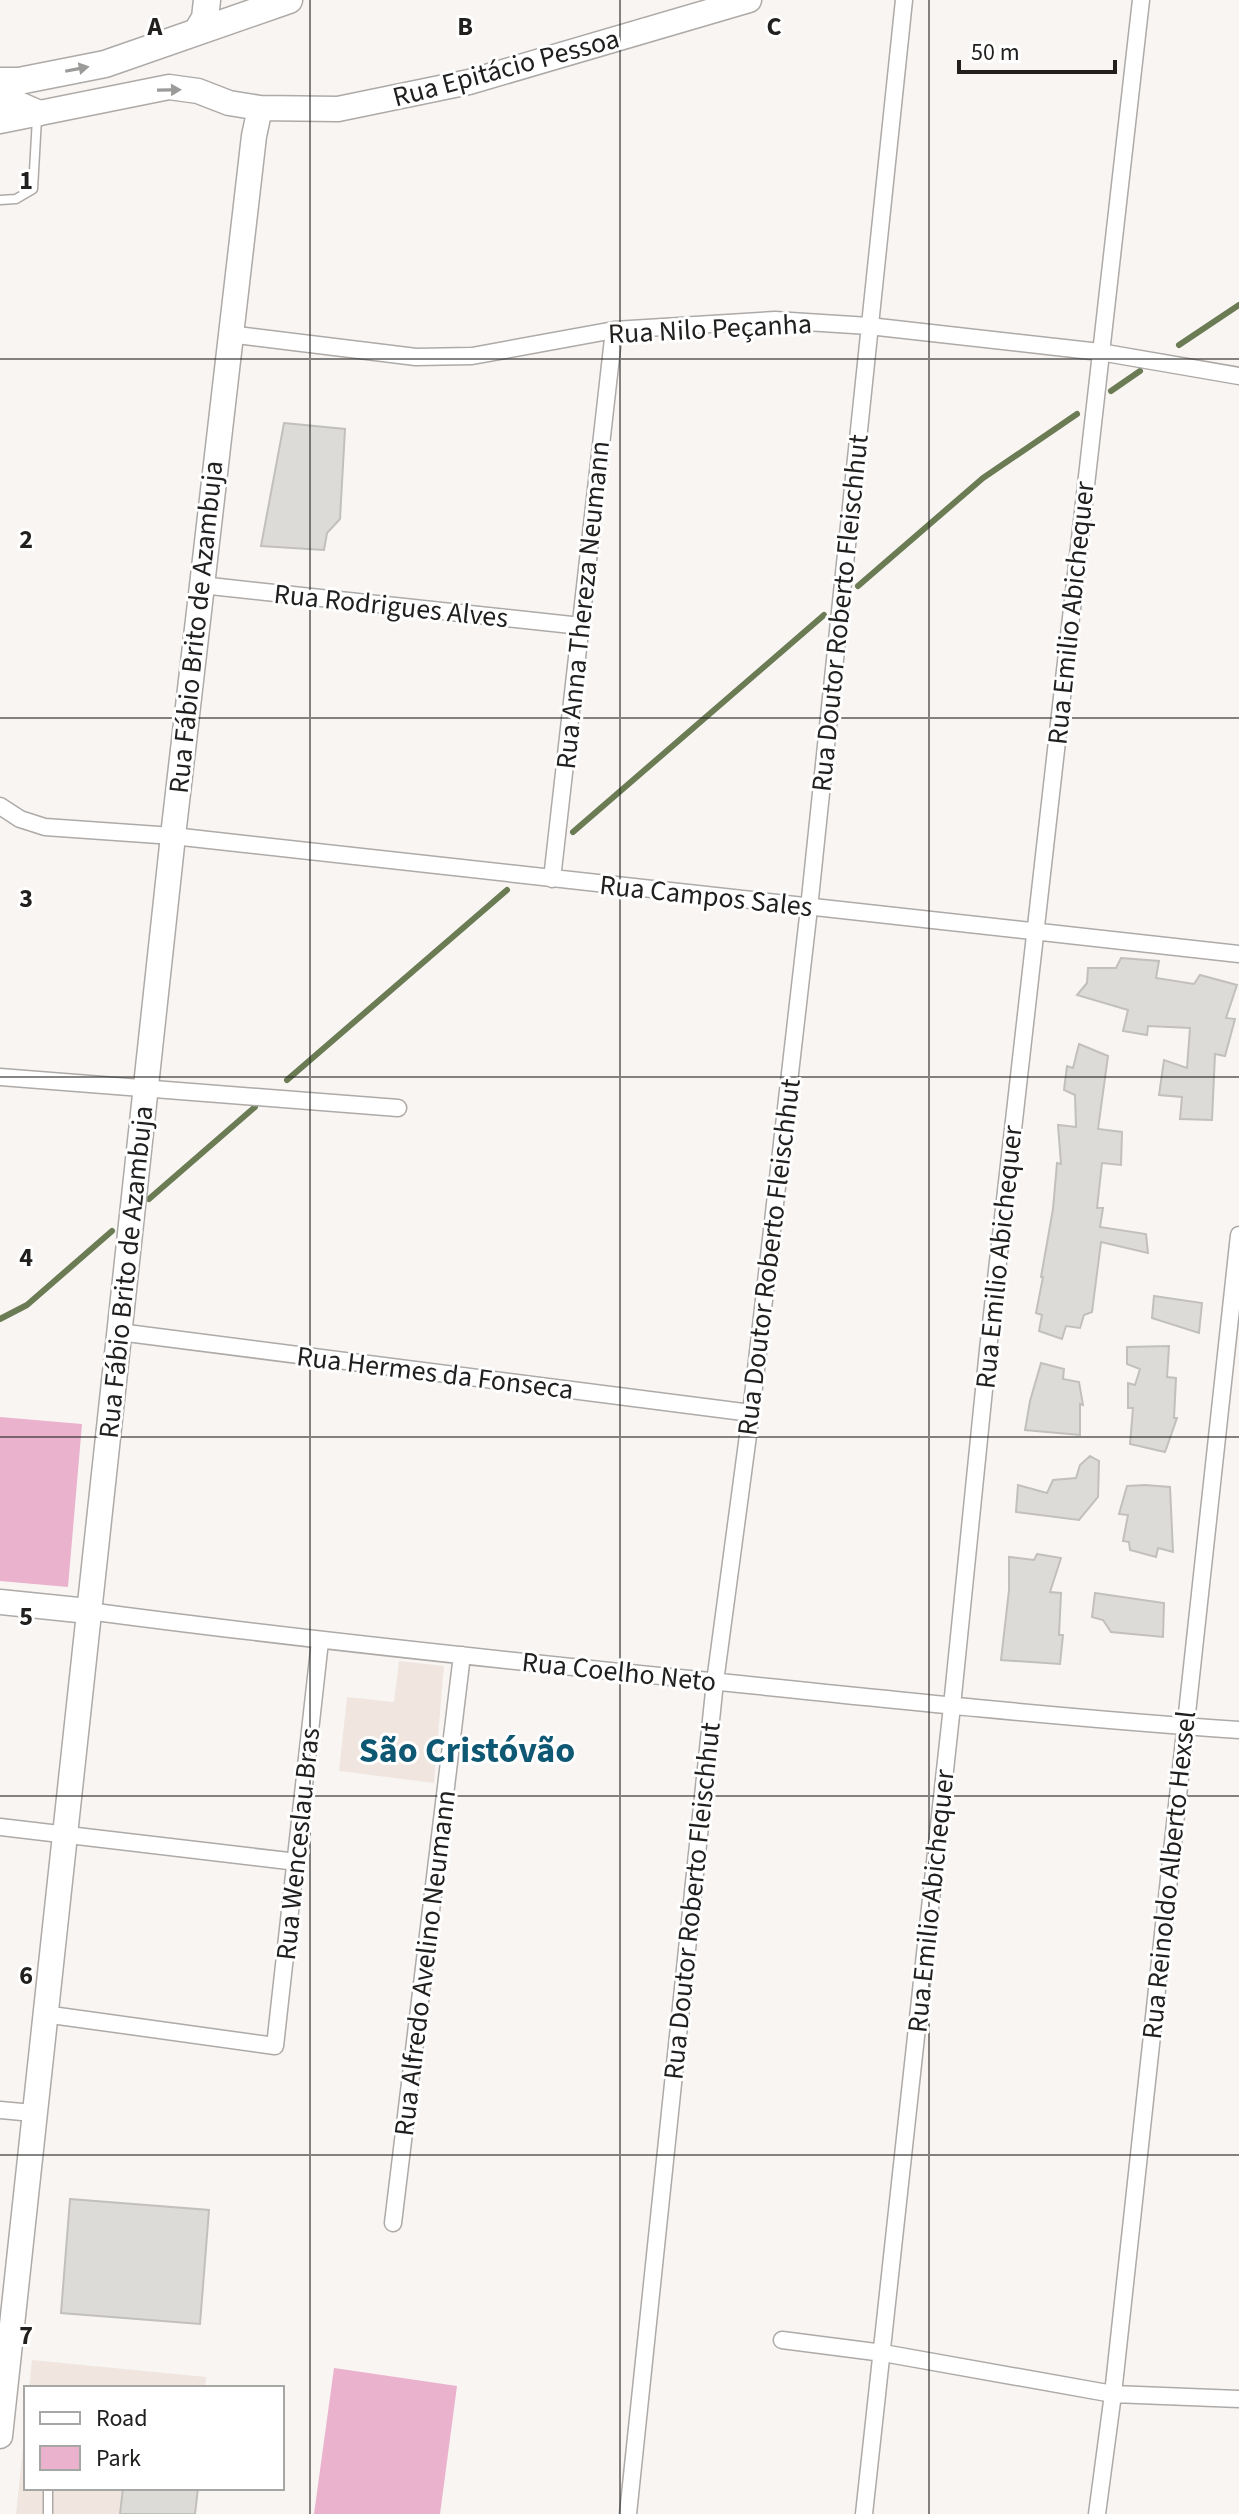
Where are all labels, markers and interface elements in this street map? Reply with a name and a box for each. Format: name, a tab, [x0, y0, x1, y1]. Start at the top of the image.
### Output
text: A	[147, 8, 164, 45]
text: B	[457, 8, 473, 45]
text: C	[766, 8, 782, 45]
street label: Rua Epitácio Pessoa	[388, 19, 624, 117]
scale bar	[959, 24, 1115, 74]
text: 50 m	[971, 35, 1020, 70]
one-way arrow	[65, 63, 90, 75]
one-way arrow	[157, 83, 182, 96]
text: 1	[19, 162, 33, 199]
street label: Rua Nilo Peçanha	[607, 304, 813, 354]
street label: Rua Doutor Roberto Fleischhut	[801, 432, 879, 794]
street label: Rua Anna Thereza Neumann	[546, 439, 620, 771]
street label: Rua Fábio Brito de Azambuja	[159, 459, 233, 795]
street label: Rua Emilio Abichequer	[1037, 479, 1105, 747]
text: 2	[19, 521, 33, 558]
street label: Rua Rodrigues Alves	[272, 574, 510, 638]
street label: Rua Campos Sales	[597, 865, 815, 927]
text: 3	[19, 880, 33, 917]
street label: Rua Doutor Roberto Fleischhut	[727, 1076, 811, 1438]
street label: Rua Fábio Brito de Azambuja	[89, 1104, 163, 1440]
street label: Rua Emilio Abichequer	[965, 1123, 1033, 1391]
text: 4	[19, 1239, 33, 1276]
street label: Rua Hermes da Fonseca	[294, 1336, 576, 1410]
text: 5	[19, 1598, 33, 1635]
street label: Rua Coelho Neto	[520, 1642, 718, 1702]
street label: Rua Reinoldo Alberto Hexsel	[1132, 1709, 1206, 2041]
street label: Rua Doutor Roberto Fleischhut	[653, 1720, 731, 2082]
district label: São Cristóvão	[359, 1725, 575, 1776]
street label: Rua Wenceslau Bras	[266, 1726, 330, 1962]
street label: Rua Emilio Abichequer	[897, 1767, 965, 2035]
street label: Rua Alfredo Avelino Neumann	[384, 1788, 466, 2138]
text: 6	[19, 1957, 33, 1994]
text: 7	[19, 2317, 33, 2354]
legend	[24, 2386, 284, 2490]
text: Road	[96, 2401, 148, 2436]
text: Park	[96, 2441, 141, 2476]

